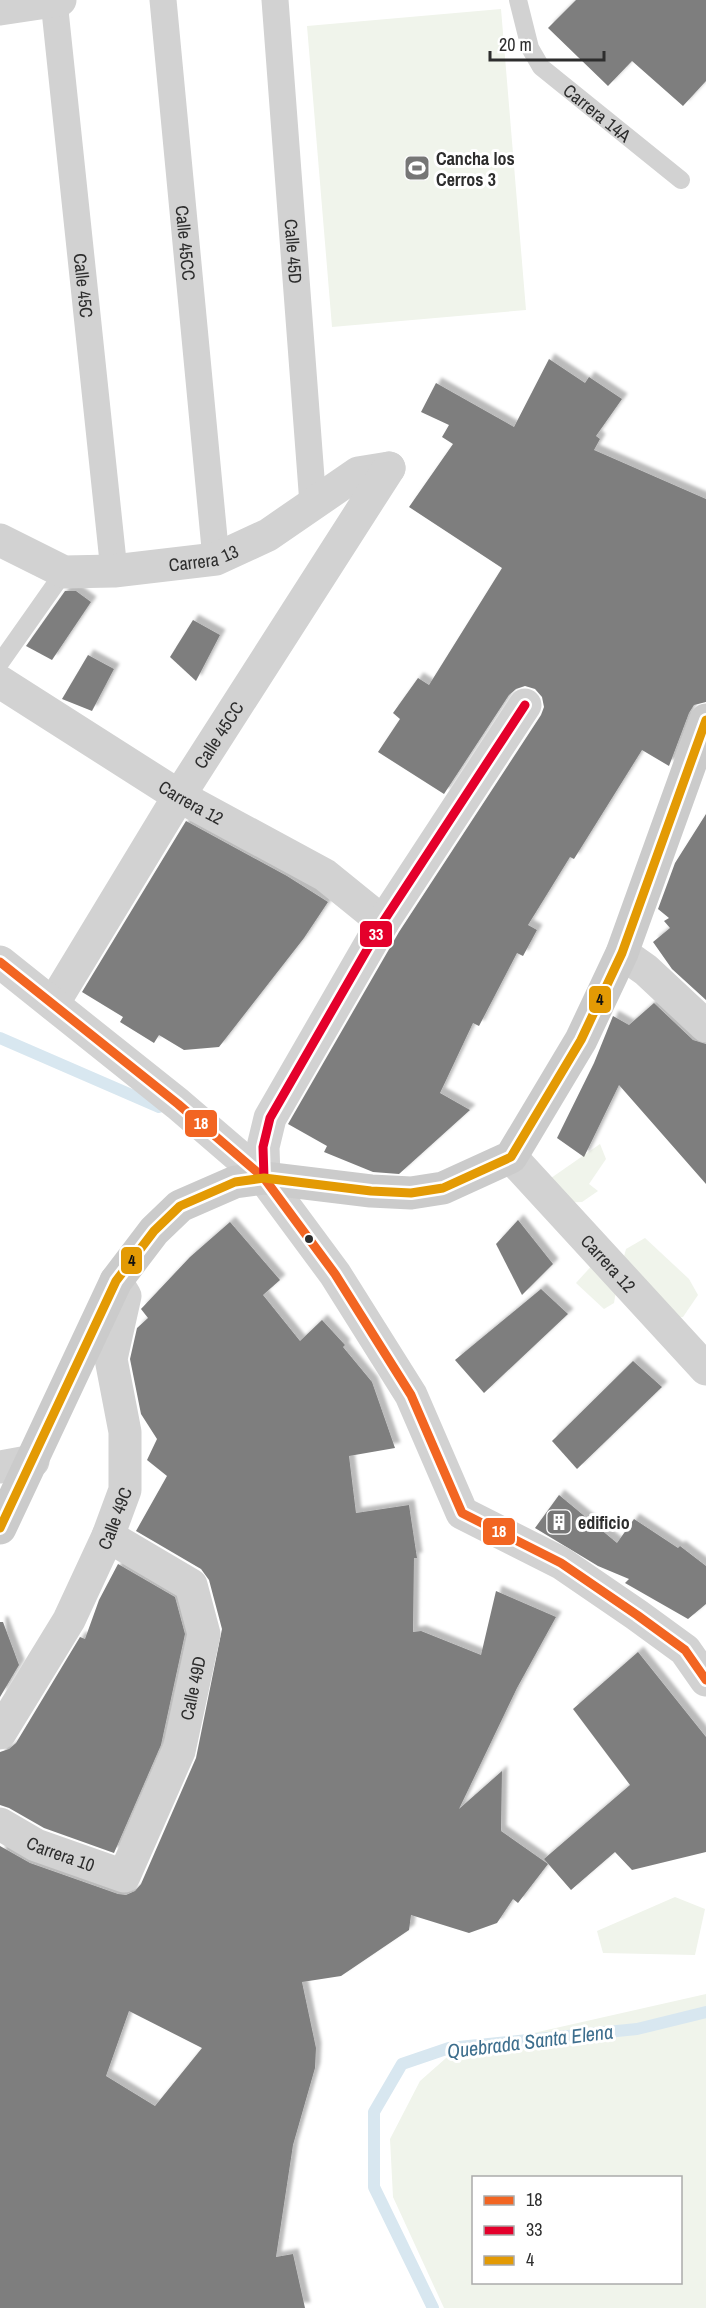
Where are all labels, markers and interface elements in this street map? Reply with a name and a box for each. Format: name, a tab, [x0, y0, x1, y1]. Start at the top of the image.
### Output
scale bar	[490, 24, 604, 62]
text: 20 m	[499, 32, 532, 57]
street label: Carrera 14A	[558, 78, 637, 148]
place label: Cancha los Cerros 3	[436, 146, 515, 192]
sports icon: Cancha los Cerros 3	[402, 153, 432, 183]
street label: Calle 45CC	[170, 204, 202, 282]
street label: Calle 45D	[279, 218, 309, 285]
street label: Calle 45C	[68, 252, 100, 319]
street label: Carrera 13	[167, 538, 242, 577]
street label: Calle 45CC	[187, 696, 249, 773]
street label: Carrera 12	[154, 774, 228, 830]
line badge: 33	[359, 920, 393, 948]
text: 33	[369, 923, 383, 945]
line badge: 4	[588, 985, 612, 1014]
text: 4	[596, 988, 604, 1010]
line badge: 18	[184, 1109, 218, 1138]
text: 18	[194, 1112, 208, 1134]
street label: Carrera 12	[575, 1229, 642, 1297]
unlabelled marker	[303, 1233, 315, 1245]
line badge: 4	[120, 1246, 143, 1275]
text: 4	[128, 1249, 136, 1271]
street label: Calle 49C	[91, 1483, 138, 1553]
building icon: edificio	[544, 1507, 574, 1537]
place label: edificio	[578, 1510, 630, 1535]
line badge: 18	[482, 1517, 516, 1546]
text: 18	[492, 1520, 506, 1542]
street label: Calle 49D	[173, 1654, 211, 1722]
street label: Carrera 10	[22, 1830, 98, 1877]
water label: Quebrada Santa Elena	[446, 2017, 614, 2065]
legend	[472, 2176, 682, 2284]
text: 18	[526, 2187, 542, 2212]
text: 33	[526, 2217, 542, 2242]
text: 4	[526, 2247, 534, 2272]

